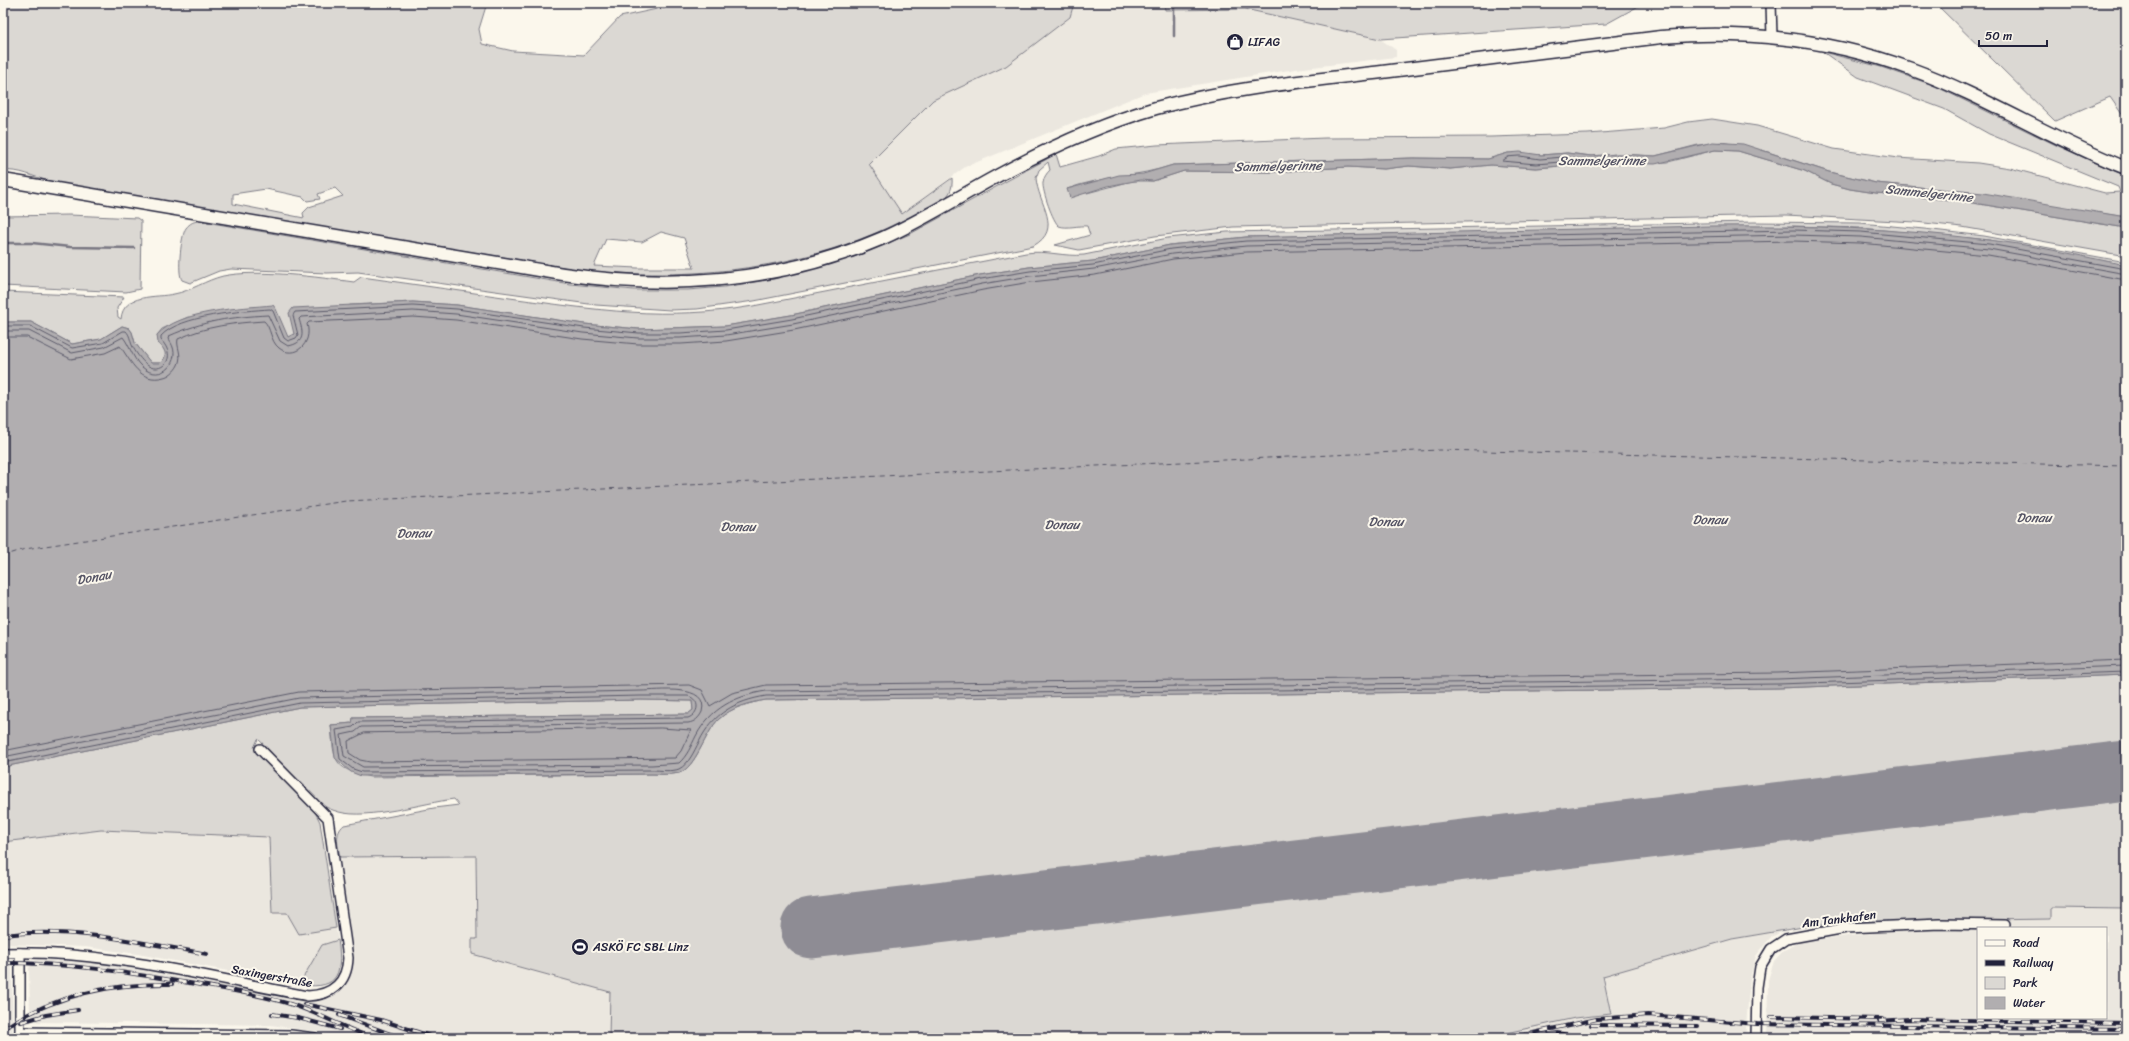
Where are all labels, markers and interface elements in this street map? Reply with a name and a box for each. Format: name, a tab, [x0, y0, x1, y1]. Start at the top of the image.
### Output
scale bar	[1979, 22, 2047, 48]
text: 50 m	[1985, 25, 2012, 47]
place label: LIFAG	[1248, 31, 1280, 53]
shop icon: LIFAG	[1225, 32, 1245, 52]
water label: Sammelgerinne	[1558, 149, 1647, 172]
water label: Sammelgerinne	[1234, 154, 1323, 178]
water label: Sammelgerinne	[1884, 177, 1975, 209]
water label: Donau	[2017, 506, 2053, 529]
water label: Donau	[1693, 508, 1729, 531]
water label: Donau	[1369, 510, 1405, 533]
water label: Donau	[1045, 513, 1081, 536]
water label: Donau	[721, 515, 757, 538]
water label: Donau	[396, 521, 434, 545]
water label: Donau	[75, 562, 115, 591]
street label: Am Tankhafen	[1800, 903, 1878, 935]
legend	[1977, 927, 2107, 1019]
text: Road	[2013, 932, 2040, 954]
place label: ASKÖ FC SBL Linz	[592, 936, 689, 958]
sports icon: ASKÖ FC SBL Linz	[570, 937, 590, 957]
text: Railway	[2013, 952, 2054, 974]
street label: Saxingerstraße	[230, 958, 314, 994]
text: Park	[2013, 972, 2038, 994]
text: Water	[2013, 992, 2046, 1014]

